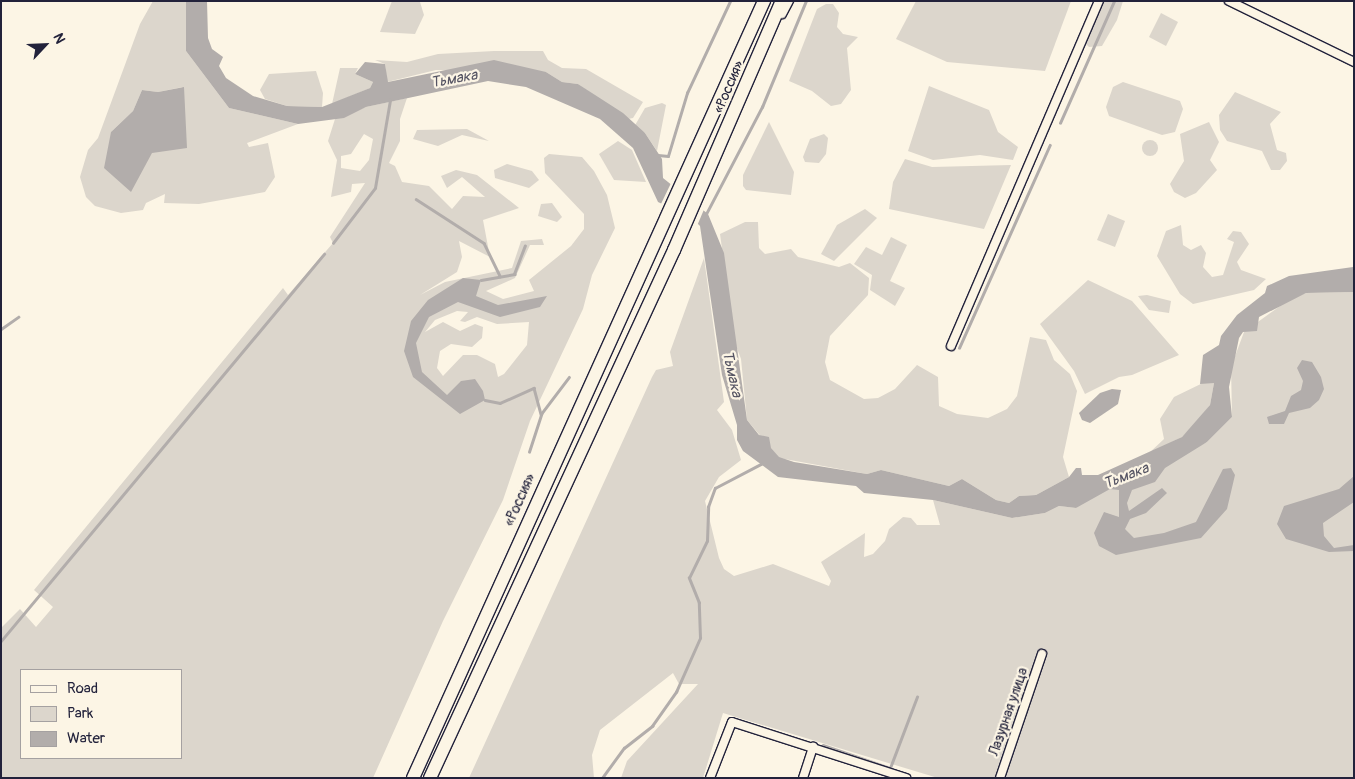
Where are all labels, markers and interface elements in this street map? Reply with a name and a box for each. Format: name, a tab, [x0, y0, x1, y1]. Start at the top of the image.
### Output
north arrow	[20, 20, 70, 70]
text: N	[49, 31, 69, 46]
street label: «Россия»	[710, 58, 748, 116]
water label: Тьмака	[429, 66, 479, 92]
water label: Тьмака	[718, 349, 746, 399]
water label: Тьмака	[1101, 459, 1151, 493]
street label: «Россия»	[501, 471, 539, 529]
street label: Лазурная улица	[986, 666, 1032, 758]
legend	[20, 669, 182, 759]
text: Road	[67, 679, 98, 698]
text: Park	[67, 704, 93, 723]
text: Water	[67, 729, 105, 748]

